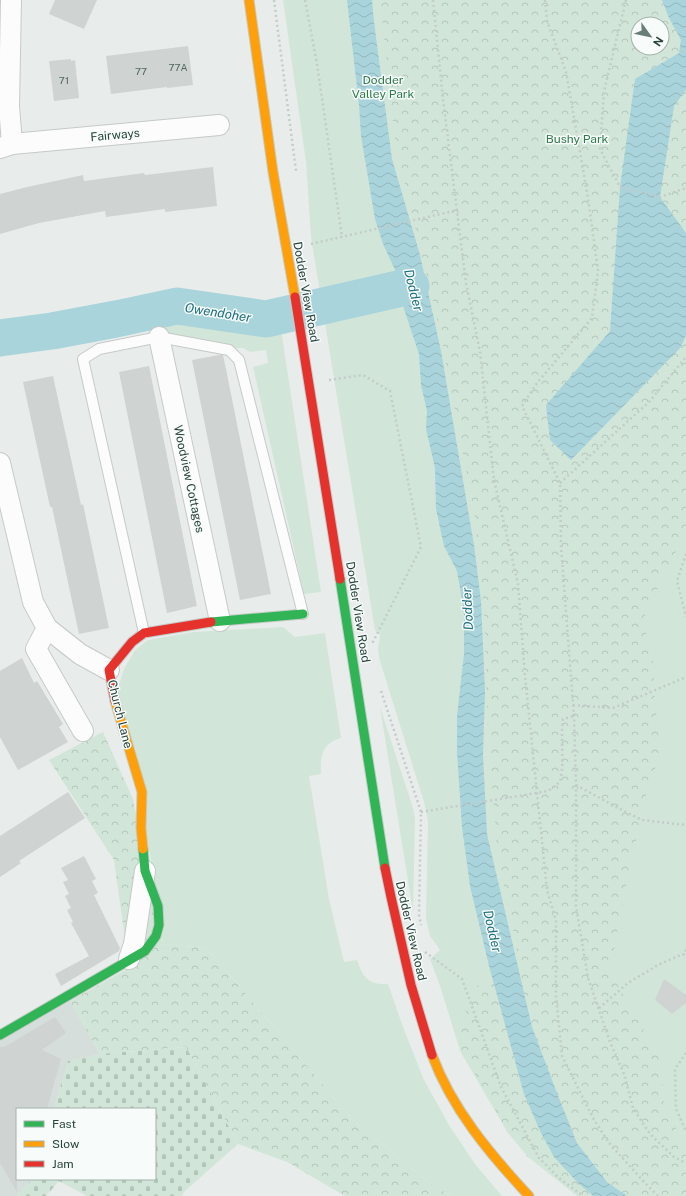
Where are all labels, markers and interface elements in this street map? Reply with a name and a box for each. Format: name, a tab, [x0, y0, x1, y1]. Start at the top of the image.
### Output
north arrow	[630, 16, 670, 56]
text: N	[651, 35, 666, 48]
house number: 77A	[168, 61, 188, 73]
house number: 77	[135, 65, 147, 77]
park label: Dodder Valley Park	[352, 73, 415, 101]
house number: 71	[59, 74, 69, 86]
street label: Fairways	[90, 126, 140, 144]
park label: Bushy Park	[546, 132, 609, 146]
street label: Dodder View Road	[290, 241, 322, 343]
water label: Dodder	[401, 268, 426, 313]
water label: Owendoher	[184, 300, 252, 325]
street label: Woodview Cottages	[171, 424, 207, 534]
street label: Dodder View Road	[343, 561, 373, 663]
water label: Dodder	[459, 587, 476, 631]
street label: Church Lane	[105, 678, 135, 750]
street label: Dodder View Road	[393, 880, 429, 982]
water label: Dodder	[480, 909, 505, 954]
legend	[16, 1108, 156, 1180]
text: Fast	[52, 1117, 77, 1131]
text: Slow	[52, 1137, 80, 1151]
text: Jam	[52, 1157, 74, 1171]

